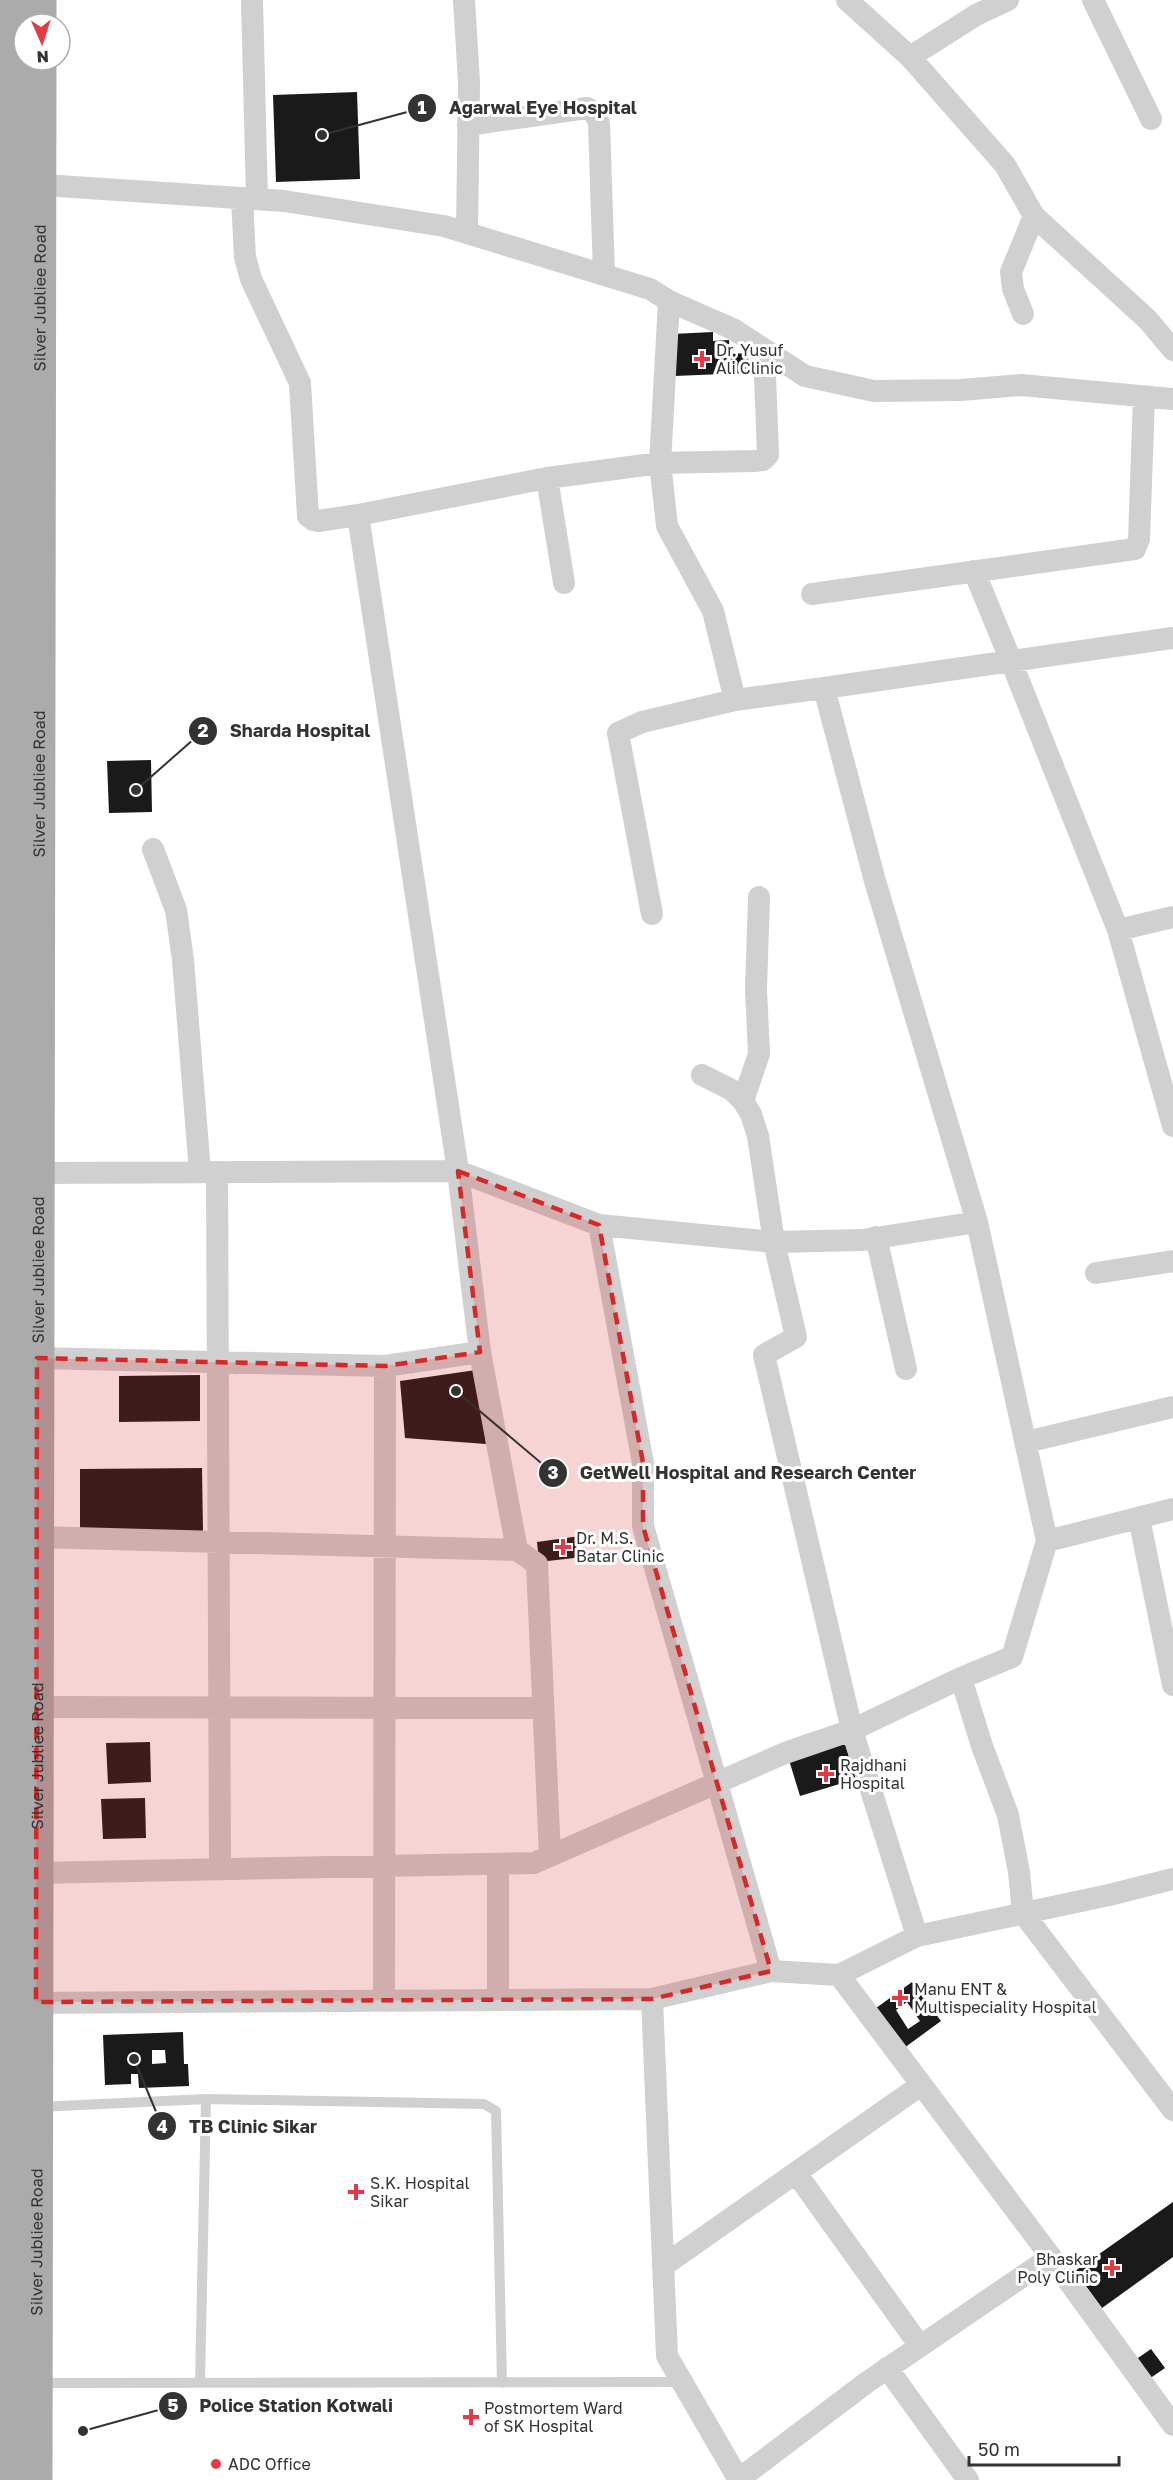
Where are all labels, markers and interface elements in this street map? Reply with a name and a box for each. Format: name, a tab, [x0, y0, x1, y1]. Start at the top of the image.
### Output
north arrow	[12, 12, 72, 72]
text: N	[36, 47, 49, 67]
callout: Agarwal Eye Hospital	[407, 90, 649, 126]
text: 1	[417, 96, 427, 118]
text: Agarwal Eye Hospital	[449, 96, 637, 118]
street label: Silver Jubliee Road	[29, 224, 50, 372]
place label: Dr. Yusuf Ali Clinic	[716, 340, 783, 378]
marker: Dr. Yusuf Ali Clinic	[693, 350, 711, 368]
street label: Silver Jubliee Road	[29, 710, 49, 858]
callout: Sharda Hospital	[188, 713, 382, 749]
text: 2	[198, 719, 209, 741]
text: Sharda Hospital	[230, 719, 370, 741]
street label: Silver Jubliee Road	[28, 1196, 48, 1344]
callout: GetWell Hospital and Research Center	[538, 1455, 928, 1491]
text: 3	[548, 1461, 559, 1483]
text: GetWell Hospital and Research Center	[580, 1461, 916, 1483]
place label: Dr. M.S. Batar Clinic	[576, 1528, 665, 1566]
marker: Dr. M.S. Batar Clinic	[554, 1538, 572, 1556]
street label: Silver Jubliee Road	[27, 1682, 47, 1830]
place label: Rajdhani Hospital	[840, 1755, 907, 1793]
marker: Rajdhani Hospital	[817, 1765, 835, 1783]
place label: Manu ENT & Multispeciality Hospital	[914, 1979, 1097, 2017]
marker: Manu ENT & Multispeciality Hospital	[891, 1989, 909, 2007]
callout: TB Clinic Sikar	[147, 2108, 329, 2144]
text: 4	[156, 2115, 168, 2137]
text: TB Clinic Sikar	[189, 2115, 317, 2137]
street label: Silver Jubliee Road	[26, 2168, 47, 2316]
place label: S.K. Hospital Sikar	[370, 2173, 470, 2211]
marker: S.K. Hospital Sikar	[347, 2183, 365, 2201]
place label: Bhaskar Poly Clinic	[1017, 2249, 1098, 2287]
marker: Bhaskar Poly Clinic	[1103, 2259, 1121, 2277]
callout: Police Station Kotwali	[158, 2388, 405, 2424]
text: 5	[168, 2394, 179, 2416]
text: Police Station Kotwali	[199, 2394, 393, 2416]
place label: Postmortem Ward of SK Hospital	[484, 2398, 623, 2436]
marker: Postmortem Ward of SK Hospital	[462, 2408, 480, 2426]
scale bar	[969, 2429, 1119, 2467]
text: 50 m	[978, 2438, 1020, 2460]
place label: ADC Office	[228, 2454, 311, 2474]
marker: ADC Office	[209, 2457, 223, 2471]

